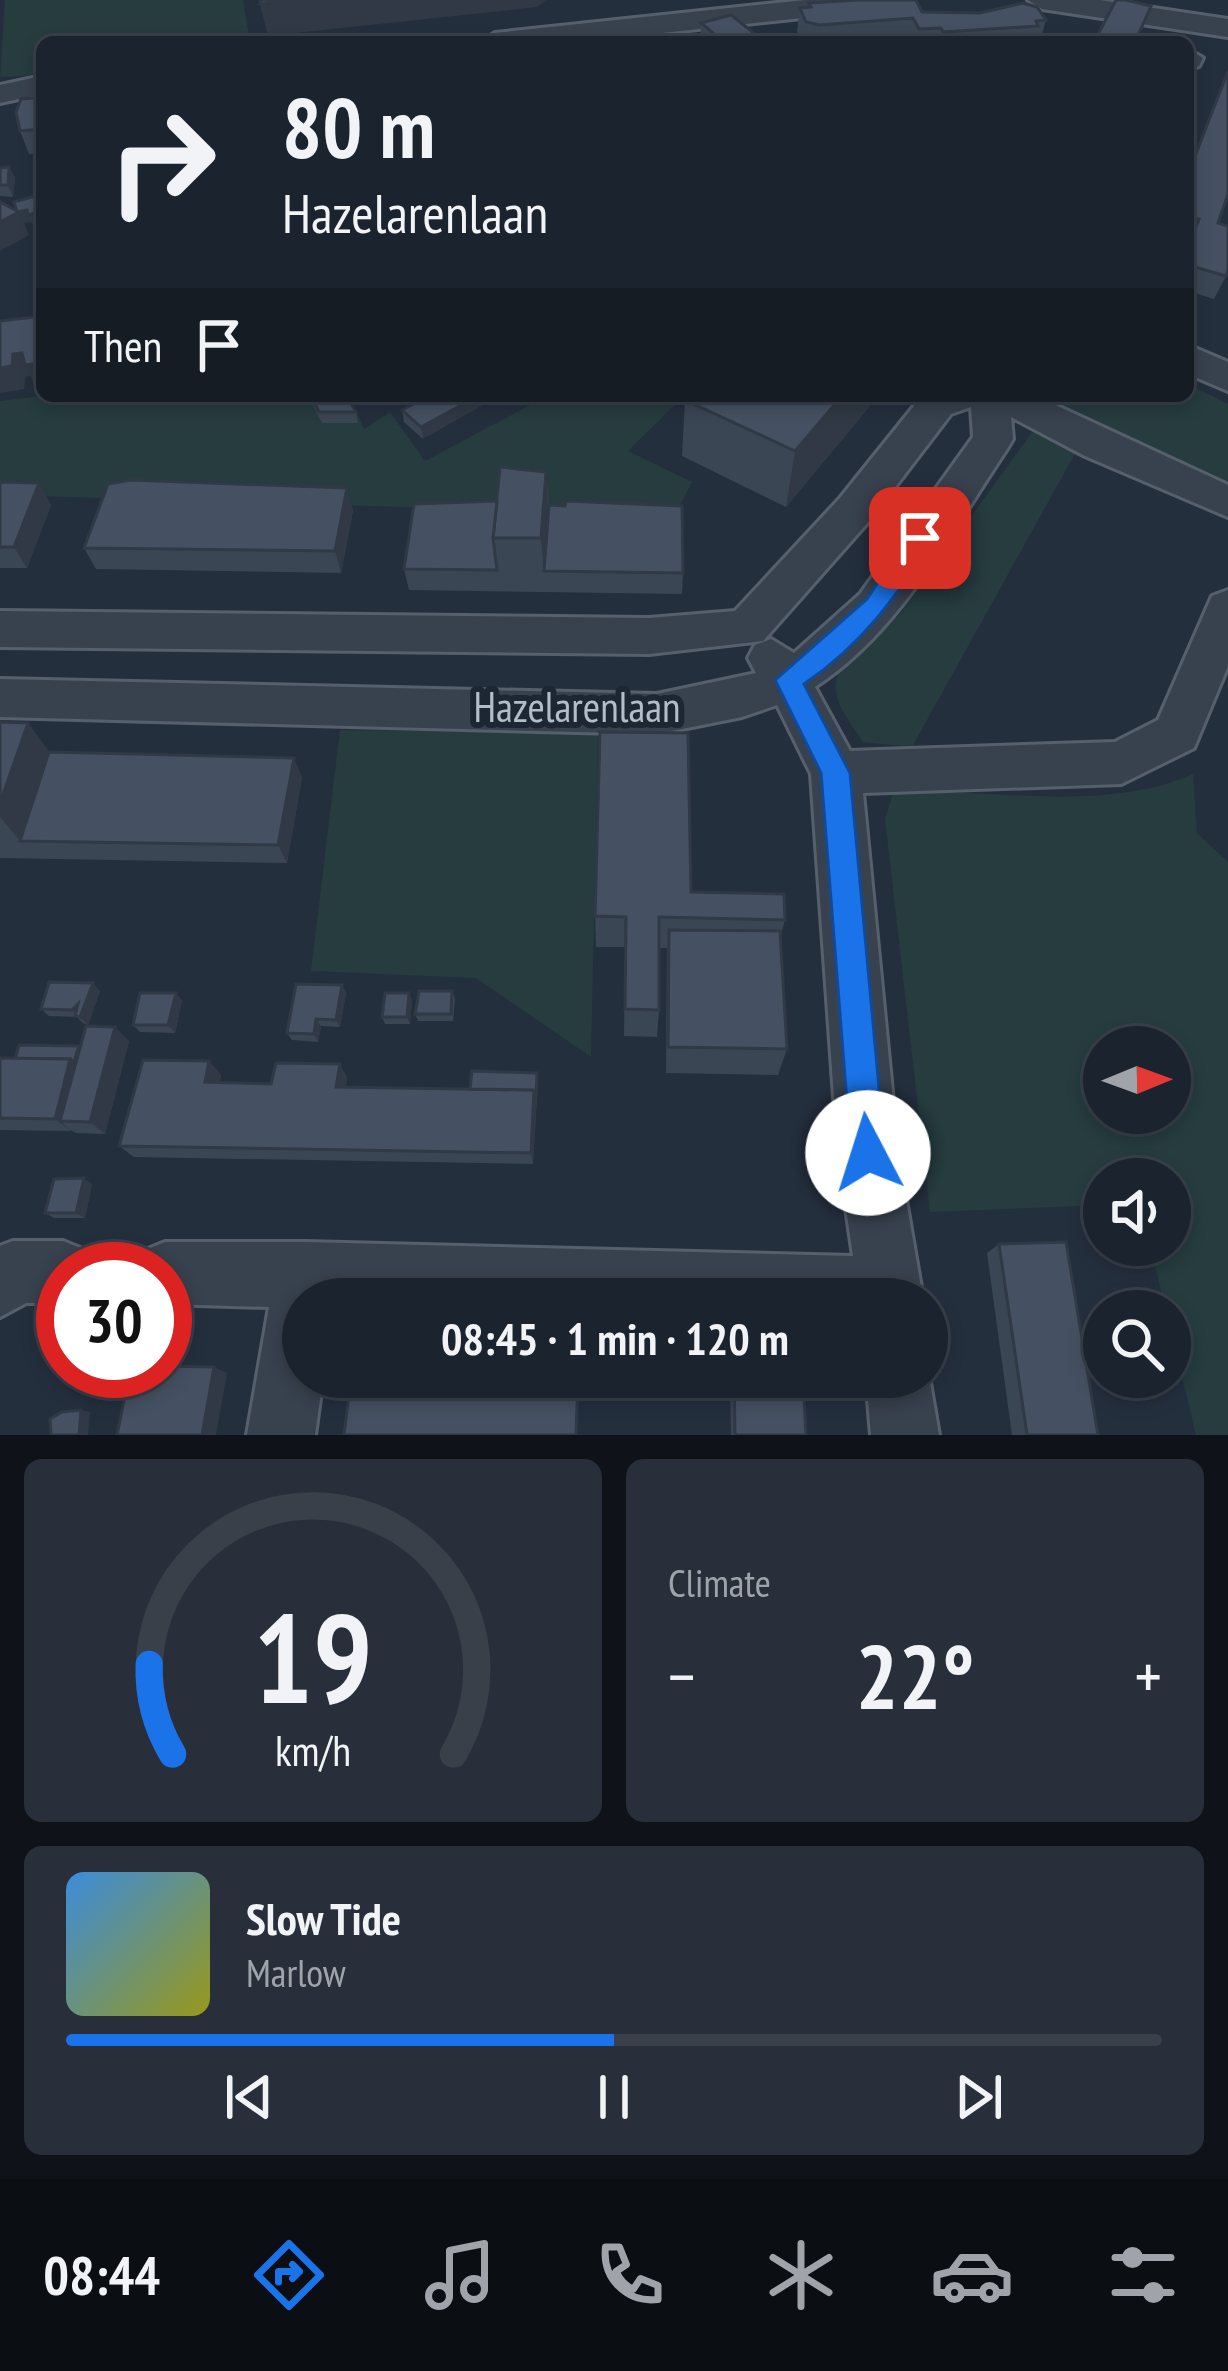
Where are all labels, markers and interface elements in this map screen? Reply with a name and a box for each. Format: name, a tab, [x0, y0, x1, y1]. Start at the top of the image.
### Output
text: 80 m	[282, 72, 435, 181]
icon: right	[84, 84, 240, 240]
text: Hazelarenlaan	[282, 178, 548, 248]
icon: arrive	[186, 312, 252, 378]
text: Then	[84, 316, 162, 374]
pin	[869, 487, 971, 589]
icon: arrive	[887, 505, 953, 571]
street label: Hazelarenlaan	[474, 679, 680, 734]
north arrow	[1083, 1026, 1191, 1134]
map controls	[1083, 1026, 1191, 1398]
position arrow	[805, 1090, 931, 1216]
button: sound	[1083, 1158, 1191, 1266]
speed limit sign: 30	[36, 1242, 192, 1398]
button: search	[1083, 1290, 1191, 1398]
text: 08:45 · 1 min · 120 m	[441, 1309, 789, 1367]
text: Climate	[668, 1557, 771, 1608]
text: 19	[253, 1576, 373, 1737]
text: 22°	[856, 1617, 974, 1734]
text: −	[668, 1633, 695, 1718]
text: +	[1135, 1633, 1162, 1718]
text: km/h	[275, 1721, 351, 1777]
text: Slow Tide	[246, 1889, 401, 1947]
text: Marlow	[246, 1947, 346, 1998]
icon: previous	[216, 2064, 282, 2130]
icon: pause	[581, 2064, 647, 2130]
icon: next	[946, 2064, 1012, 2130]
icon: directions	[247, 2233, 331, 2317]
icon: music	[418, 2233, 502, 2317]
icon: phone	[588, 2233, 672, 2317]
icon: climate	[759, 2233, 843, 2317]
icon: car	[930, 2233, 1014, 2317]
icon: filters	[1101, 2233, 1185, 2317]
text: 08:44	[43, 2240, 160, 2310]

